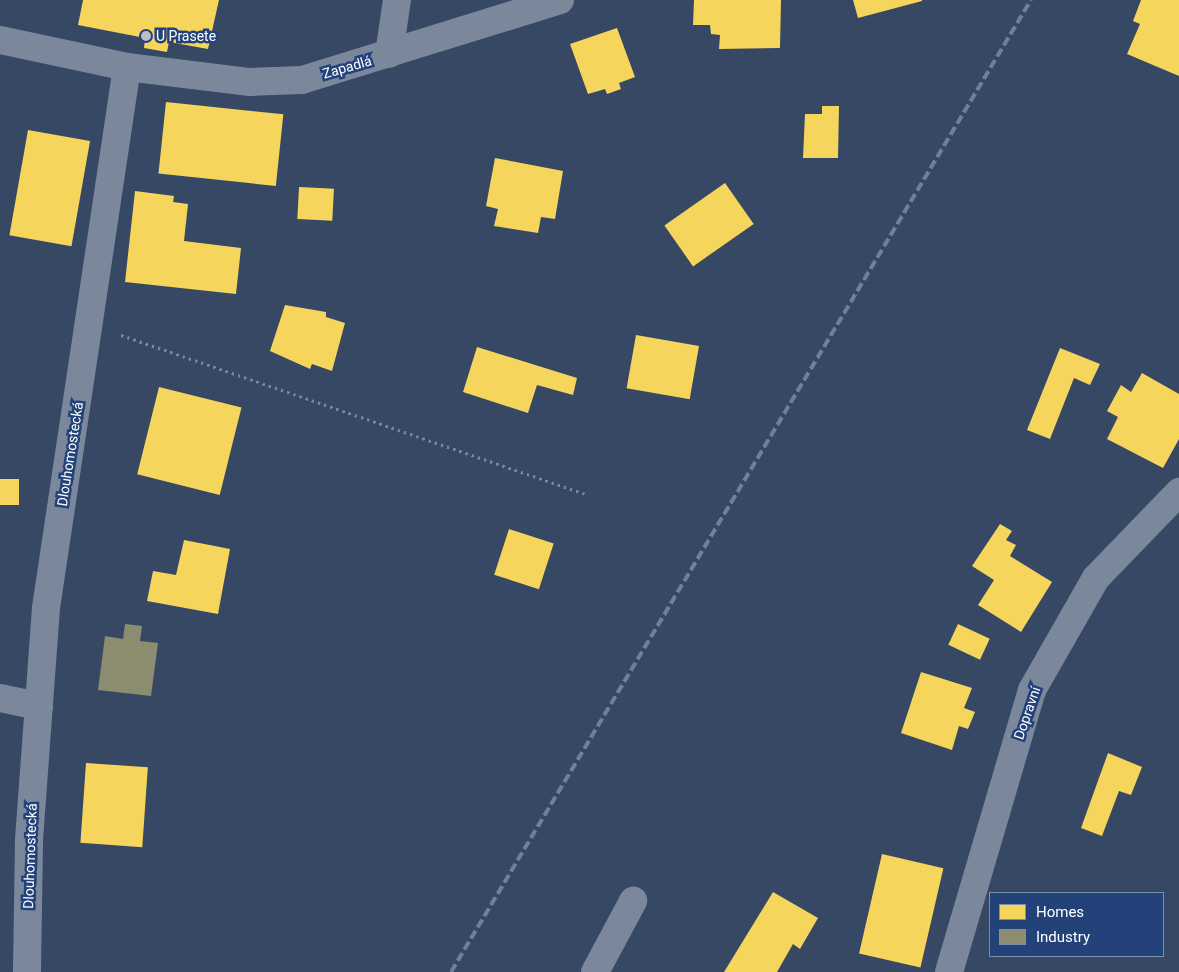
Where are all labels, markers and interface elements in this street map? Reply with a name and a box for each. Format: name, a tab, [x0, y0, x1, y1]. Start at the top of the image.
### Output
place label: U Prasete	[156, 28, 216, 44]
marker: U Prasete	[140, 30, 152, 42]
street label: Zapadlá	[320, 52, 374, 82]
street label: Dlouhomostecká	[53, 401, 87, 507]
street label: Dopravní	[1010, 684, 1044, 742]
street label: Dlouhomostecká	[20, 803, 40, 909]
legend	[989, 892, 1164, 957]
text: Homes	[1036, 903, 1084, 921]
text: Industry	[1036, 928, 1090, 946]

